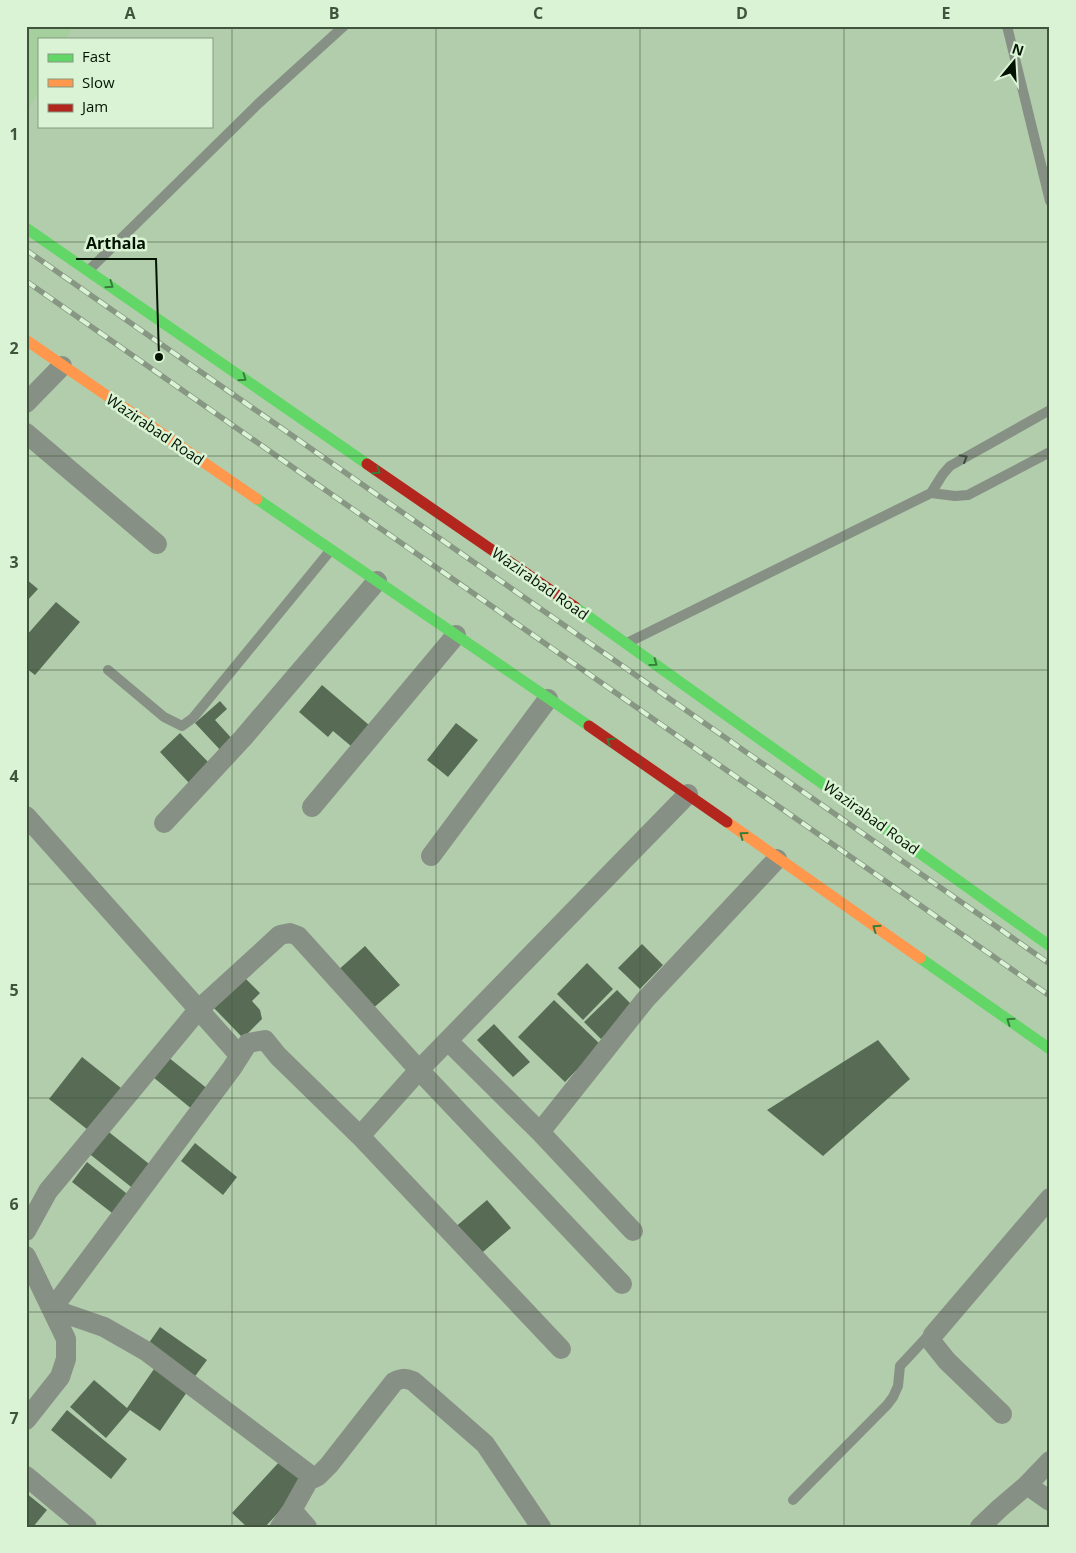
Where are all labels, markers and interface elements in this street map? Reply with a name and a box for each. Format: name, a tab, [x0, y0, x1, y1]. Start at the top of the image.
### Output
text: A	[124, 2, 136, 24]
text: B	[329, 2, 339, 24]
text: C	[533, 2, 543, 24]
text: D	[736, 2, 748, 24]
text: E	[942, 2, 951, 24]
legend	[38, 38, 212, 128]
north arrow	[988, 38, 1038, 88]
text: N	[1010, 38, 1027, 60]
text: Fast	[82, 46, 111, 66]
text: Slow	[82, 72, 115, 92]
text: Jam	[80, 96, 108, 116]
text: 1	[9, 123, 19, 145]
callout: Arthala	[76, 228, 156, 259]
text: Arthala	[86, 232, 146, 254]
one-way arrow	[104, 279, 114, 288]
text: 2	[9, 337, 19, 359]
one-way arrow	[237, 372, 247, 381]
street label: Wazirabad Road	[103, 389, 208, 469]
one-way arrow	[959, 455, 968, 465]
one-way arrow	[371, 465, 381, 474]
street label: Wazirabad Road	[488, 542, 593, 624]
text: 3	[9, 551, 19, 573]
one-way arrow	[648, 658, 657, 666]
one-way arrow	[607, 738, 616, 747]
text: 4	[9, 765, 19, 787]
street label: Wazirabad Road	[820, 776, 924, 859]
one-way arrow	[740, 832, 749, 840]
one-way arrow	[872, 925, 882, 934]
text: 5	[9, 979, 19, 1001]
one-way arrow	[1006, 1018, 1016, 1027]
text: 6	[9, 1193, 19, 1215]
text: 7	[9, 1407, 19, 1429]

